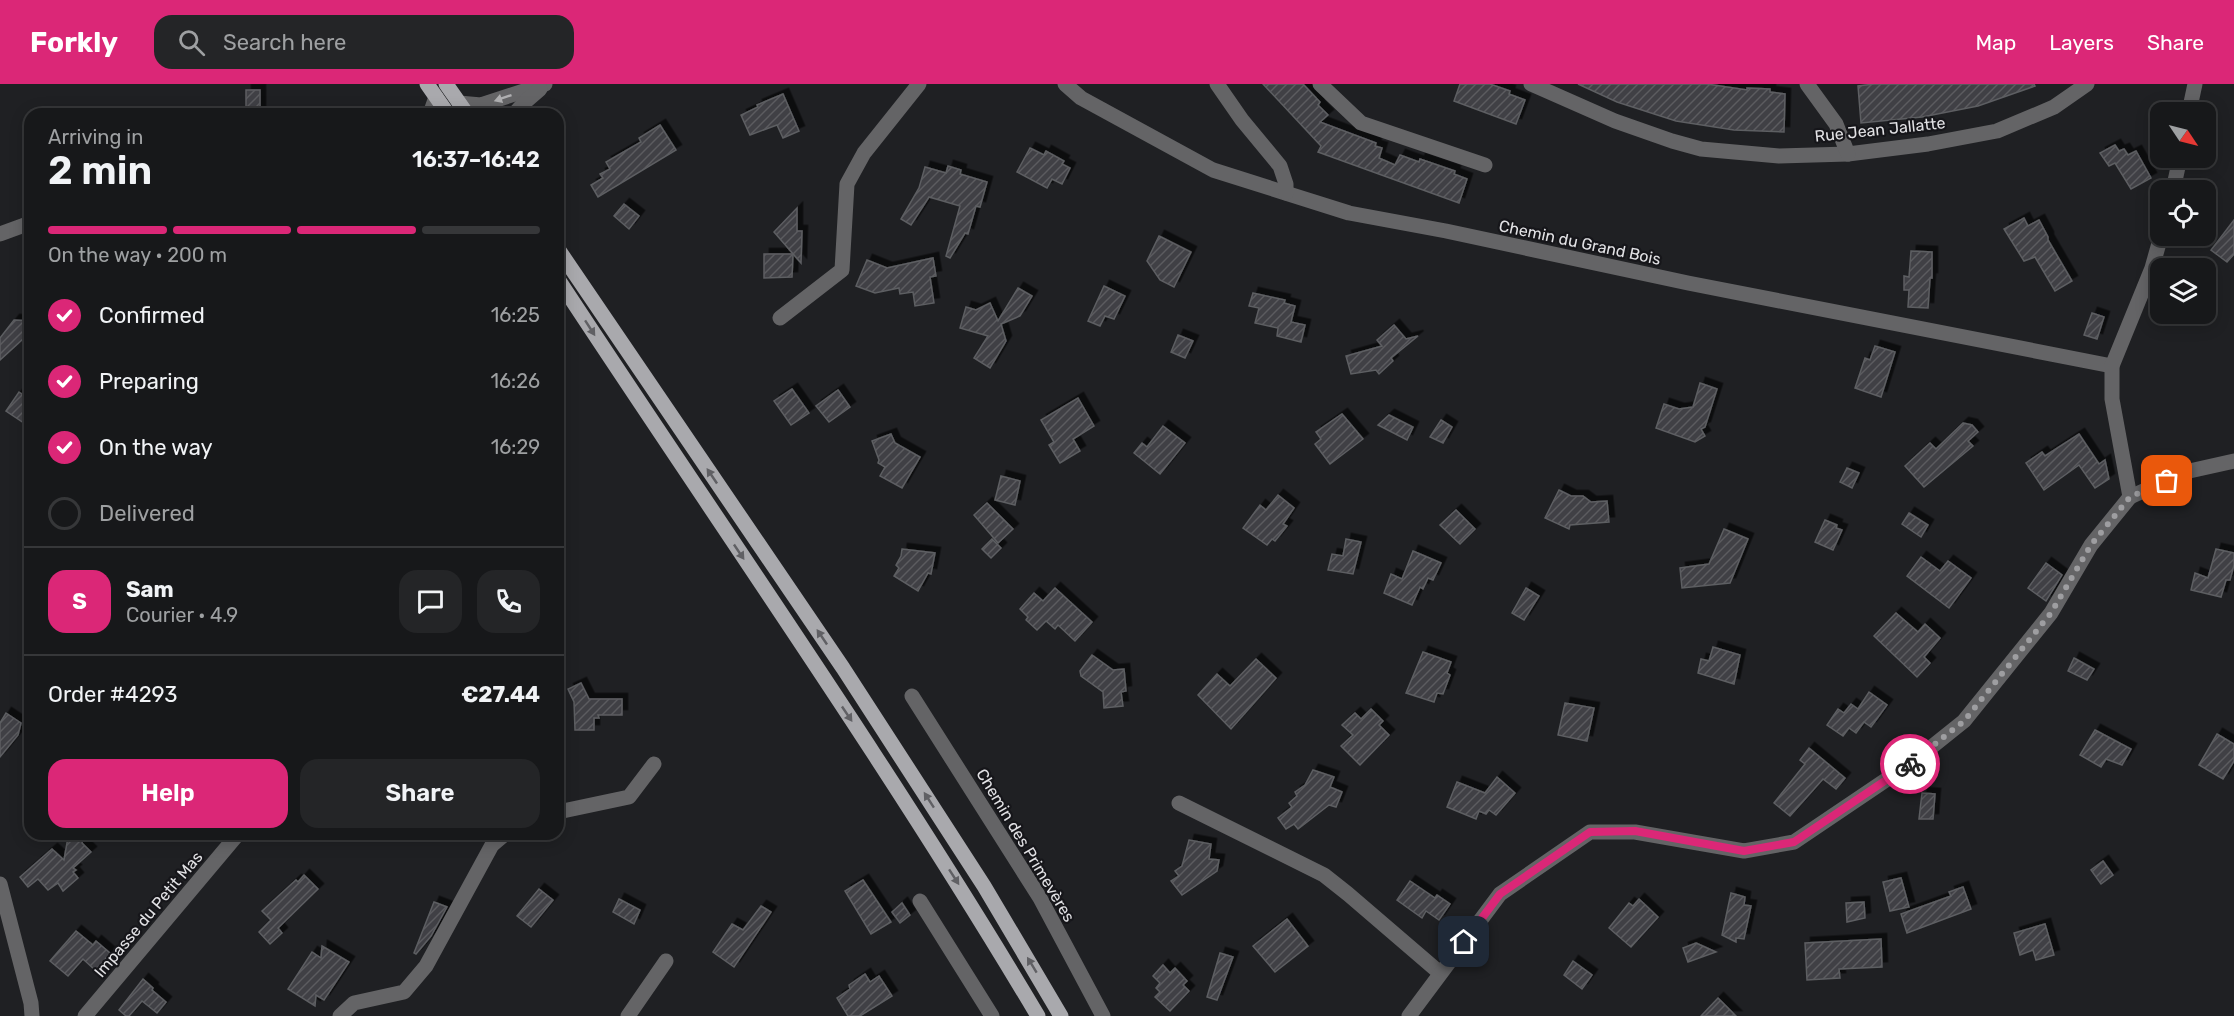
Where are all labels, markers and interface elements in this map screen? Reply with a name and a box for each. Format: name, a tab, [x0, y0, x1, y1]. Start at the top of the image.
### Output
search box	[154, 15, 574, 69]
text: Forkly	[30, 26, 118, 59]
icon: search	[175, 26, 208, 59]
text: Search here	[223, 29, 346, 56]
text: Map	[1975, 30, 2016, 55]
text: Layers	[2049, 30, 2114, 55]
text: Share	[2147, 30, 2204, 55]
one-way arrow	[494, 94, 512, 104]
north arrow	[2150, 102, 2216, 168]
map controls	[2150, 102, 2216, 324]
street label: Rue Jean Jallatte	[1814, 113, 1946, 146]
text: Arriving in	[48, 125, 143, 149]
text: 16:37–16:42	[412, 146, 540, 173]
text: 2 min	[48, 148, 152, 194]
button: locate	[2150, 180, 2216, 246]
street label: Chemin du Grand Bois	[1497, 216, 1663, 269]
text: On the way · 200 m	[48, 243, 227, 267]
button: layers	[2150, 258, 2216, 324]
icon: check	[48, 299, 81, 332]
text: Confirmed	[99, 302, 205, 329]
text: 16:25	[491, 303, 540, 327]
one-way arrow	[584, 320, 595, 336]
icon: check	[48, 365, 81, 398]
text: Preparing	[99, 368, 199, 395]
text: 16:26	[490, 369, 540, 393]
icon: check	[48, 431, 81, 464]
text: On the way	[99, 434, 213, 461]
text: 16:29	[491, 435, 540, 459]
pin	[2141, 455, 2192, 506]
icon: bag	[2150, 464, 2183, 497]
one-way arrow	[706, 468, 718, 484]
text: Delivered	[99, 500, 195, 527]
one-way arrow	[733, 543, 744, 560]
button: chat	[399, 570, 462, 633]
button: phone	[477, 570, 540, 633]
text: Sam	[126, 576, 174, 603]
text: S	[72, 588, 87, 615]
text: Courier · 4.9	[126, 603, 238, 627]
one-way arrow	[817, 629, 828, 645]
text: Order #4293	[48, 681, 178, 708]
text: €27.44	[461, 681, 540, 708]
one-way arrow	[841, 705, 853, 721]
courier	[1880, 734, 1940, 794]
icon: bike	[1894, 748, 1927, 781]
button: Help	[48, 759, 288, 828]
button: Share	[300, 759, 540, 828]
street label: Chemin des Primevères	[972, 765, 1079, 925]
one-way arrow	[924, 792, 935, 808]
street label: Impasse du Petit Mas	[90, 848, 207, 981]
one-way arrow	[948, 869, 959, 885]
pin	[1438, 916, 1489, 967]
icon: home	[1447, 925, 1480, 958]
one-way arrow	[1027, 956, 1037, 973]

